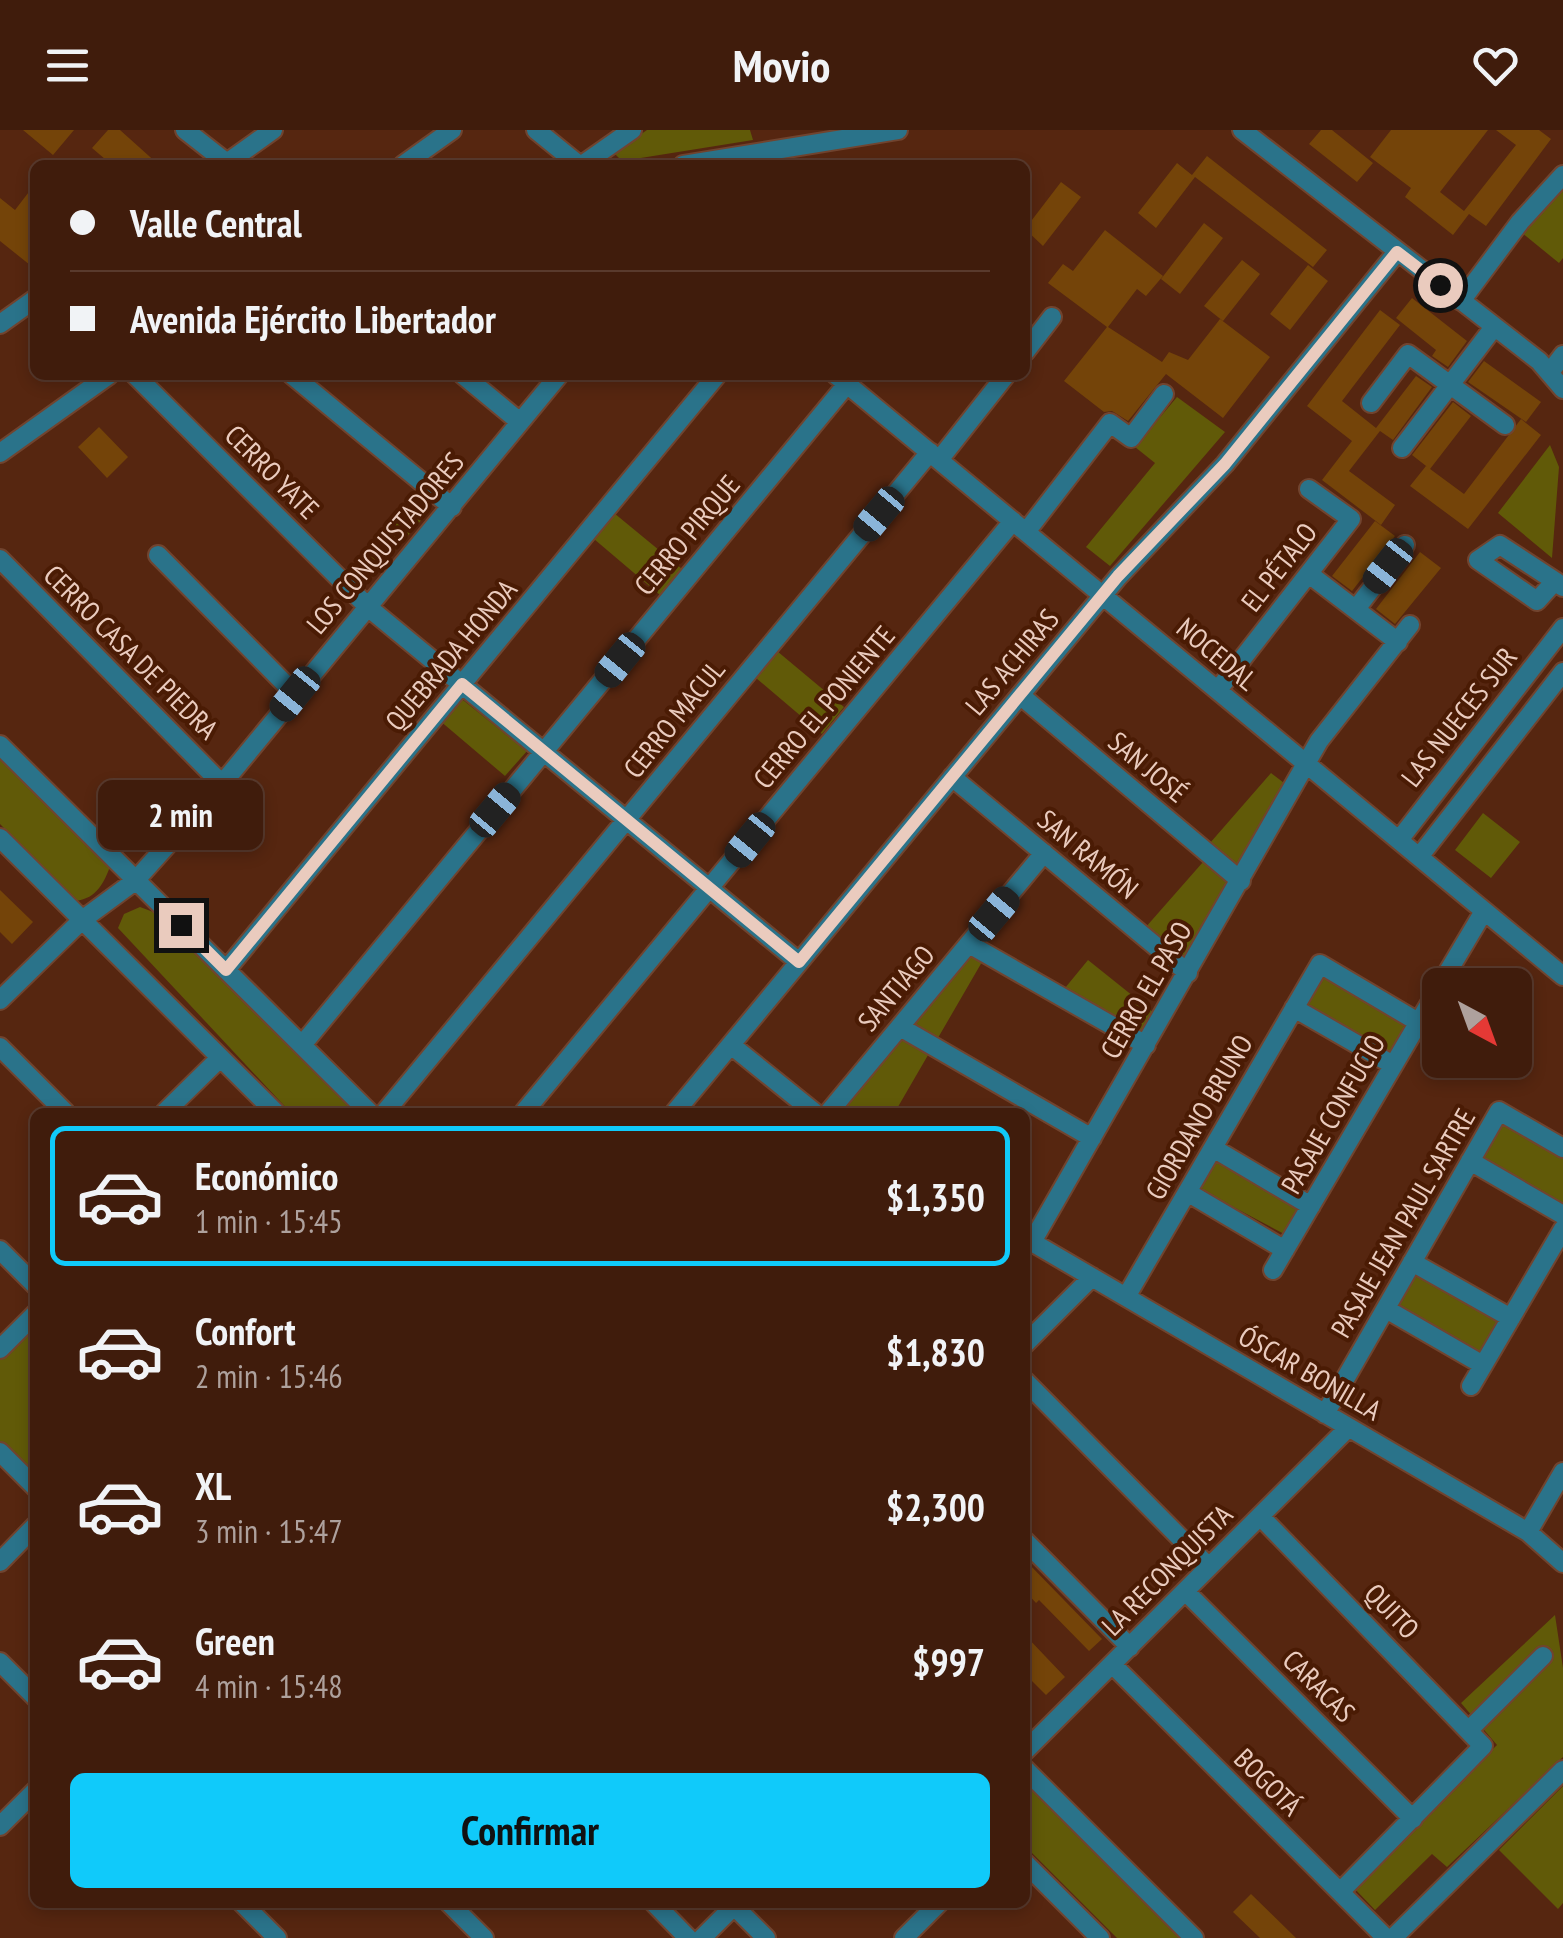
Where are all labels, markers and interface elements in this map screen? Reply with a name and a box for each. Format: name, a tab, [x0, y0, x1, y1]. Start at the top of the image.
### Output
text: Movio	[733, 36, 830, 94]
icon: menu	[40, 38, 95, 93]
icon: heart	[1468, 38, 1523, 93]
text: Valle Central	[130, 198, 302, 247]
route start	[1418, 263, 1463, 308]
text: Avenida Ejército Libertador	[130, 294, 496, 343]
street label: CERRO YATE	[217, 417, 327, 527]
street label: LOS CONQUISTADORES	[298, 444, 471, 641]
street label: CERRO PIRQUE	[626, 467, 748, 603]
car	[848, 481, 910, 547]
street label: EL PÉTALO	[1232, 515, 1325, 619]
car	[1358, 533, 1418, 599]
street label: CERRO CASA DE PIEDRA	[36, 556, 227, 747]
street label: QUEBRADA HONDA	[377, 571, 525, 738]
street label: LAS ACHIRAS	[957, 601, 1067, 722]
street label: NOCEDAL	[1169, 609, 1266, 698]
street label: CERRO EL PONIENTE	[745, 618, 903, 796]
car	[589, 627, 651, 693]
street label: LAS NUECES SUR	[1392, 639, 1525, 794]
street label: CERRO MACUL	[615, 652, 733, 785]
car	[264, 661, 326, 727]
street label: SAN JOSÉ	[1101, 723, 1196, 810]
car	[464, 777, 526, 843]
callout: 2 min	[99, 780, 264, 850]
text: 2 min	[148, 794, 213, 836]
street label: SAN RAMÓN	[1030, 801, 1146, 907]
car	[719, 807, 781, 873]
car	[963, 881, 1025, 947]
route end	[159, 903, 204, 948]
street label: CERRO EL PASO	[1091, 914, 1200, 1065]
street label: SANTIAGO	[849, 937, 942, 1038]
north arrow	[1422, 968, 1532, 1078]
map controls	[1422, 968, 1532, 1078]
street label: PASAJE CONFUCIO	[1272, 1027, 1393, 1200]
street label: GIORDANO BRUNO	[1136, 1028, 1261, 1206]
street label: PASAJE JEAN PAUL SARTRE	[1322, 1102, 1483, 1344]
icon: car	[75, 1151, 165, 1241]
text: Económico	[195, 1151, 339, 1200]
text: $1,350	[886, 1172, 985, 1221]
text: 1 min · 15:45	[195, 1200, 343, 1242]
icon: car	[75, 1306, 165, 1396]
text: Confort	[195, 1306, 295, 1355]
street label: ÓSCAR BONILLA	[1232, 1317, 1389, 1429]
text: $1,830	[886, 1327, 985, 1376]
text: 2 min · 15:46	[195, 1355, 343, 1397]
icon: car	[75, 1461, 165, 1551]
text: XL	[195, 1461, 231, 1510]
text: $2,300	[886, 1482, 985, 1531]
street label: LA RECONQUISTA	[1093, 1496, 1241, 1643]
text: 3 min · 15:47	[195, 1510, 343, 1552]
street label: QUITO	[1357, 1575, 1428, 1646]
icon: car	[75, 1616, 165, 1706]
text: Green	[195, 1616, 275, 1665]
text: $997	[912, 1637, 985, 1686]
street label: CARACAS	[1275, 1641, 1364, 1730]
text: 4 min · 15:48	[195, 1665, 343, 1707]
street label: BOGOTÁ	[1227, 1740, 1311, 1824]
button: Confirmar	[70, 1773, 990, 1888]

